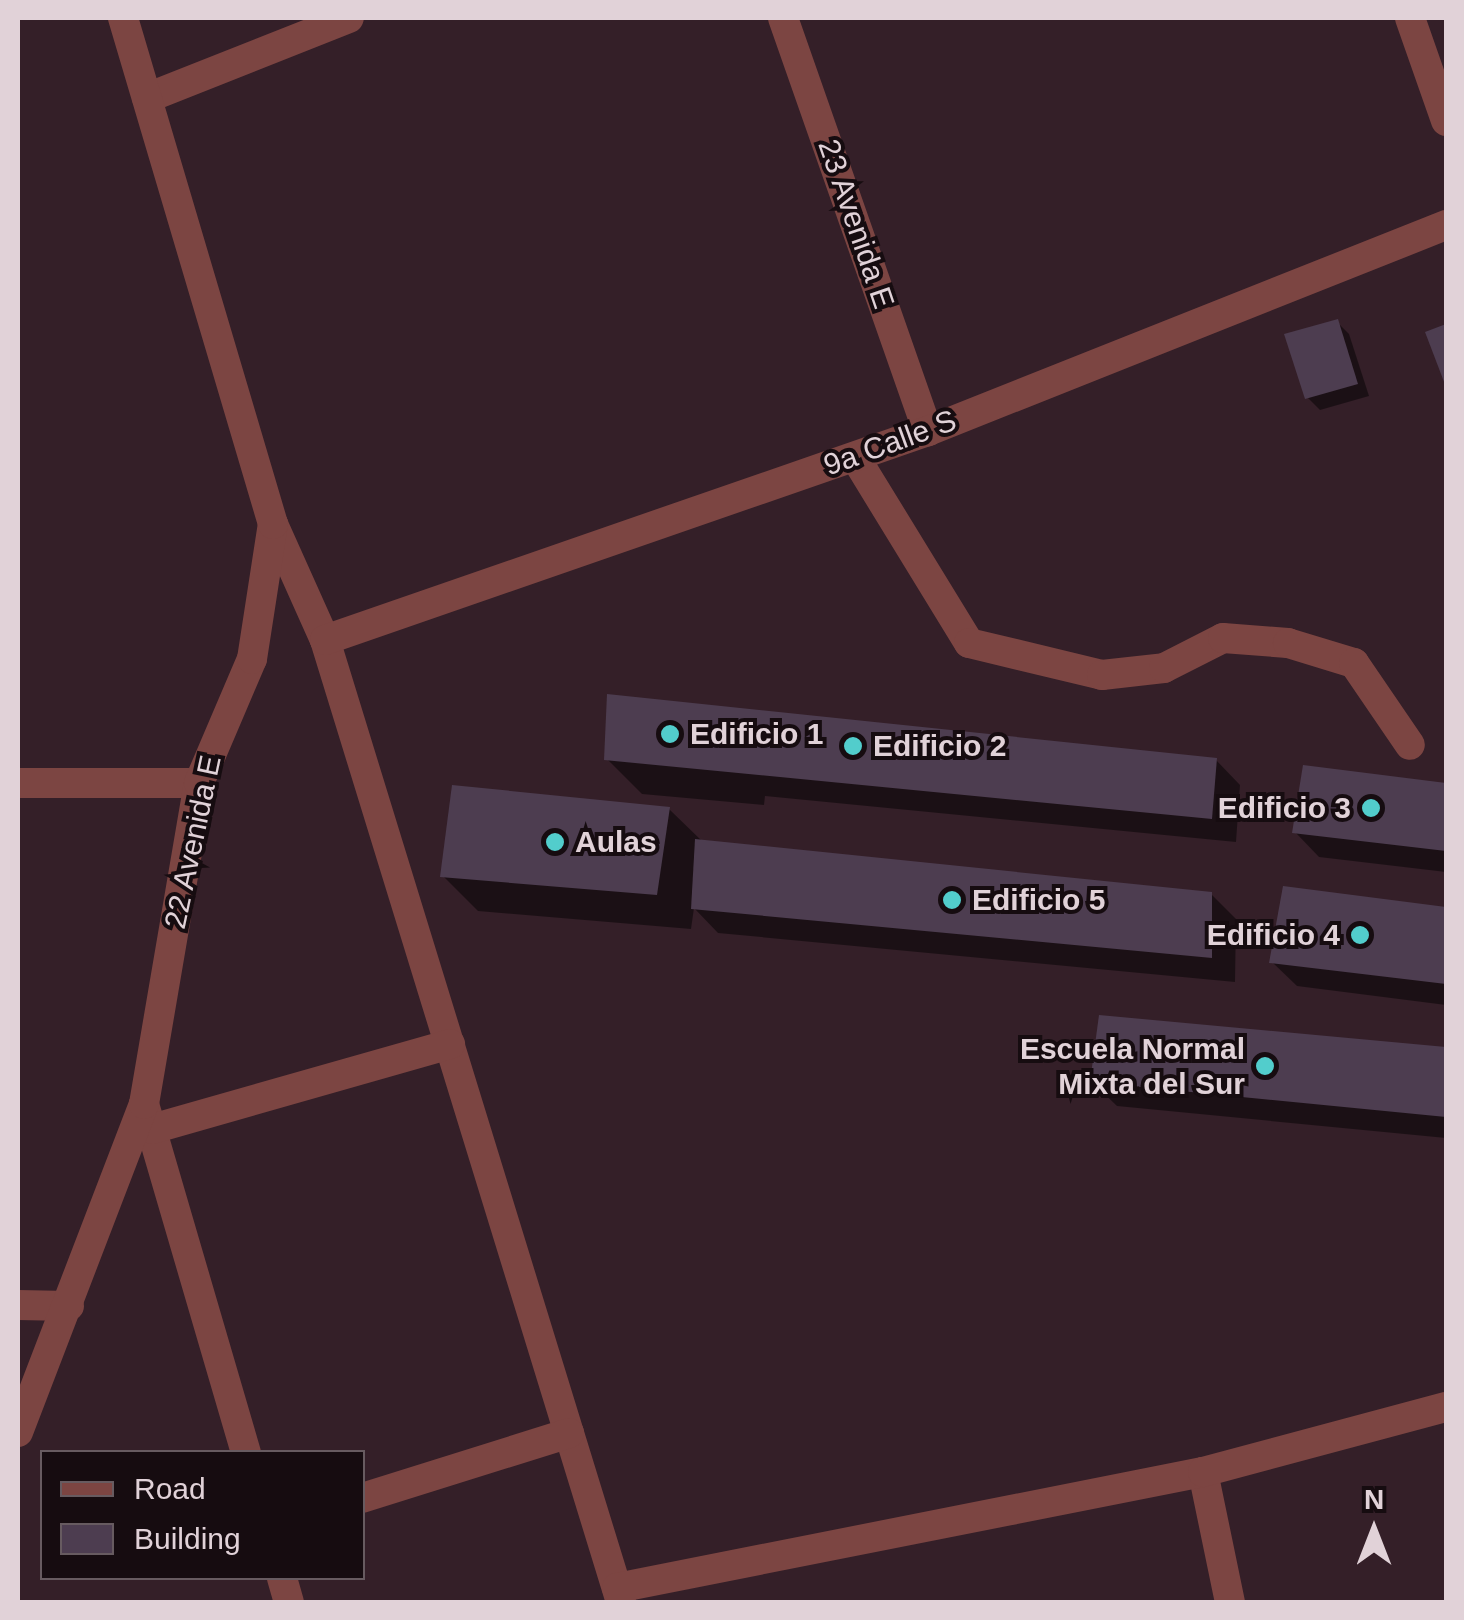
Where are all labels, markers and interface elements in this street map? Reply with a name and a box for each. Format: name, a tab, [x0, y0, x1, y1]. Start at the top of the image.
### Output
street label: 23 Avenida E	[810, 134, 902, 314]
street label: 9a Calle S	[819, 402, 961, 484]
place label: Edificio 1	[690, 716, 823, 752]
marker: Edificio 1	[659, 723, 681, 745]
place label: Edificio 2	[873, 728, 1006, 764]
marker: Edificio 2	[842, 735, 864, 757]
street label: 22 Avenida E	[157, 751, 229, 933]
place label: Edificio 3	[1218, 790, 1351, 826]
marker: Edificio 3	[1360, 797, 1382, 819]
place label: Aulas	[575, 824, 657, 860]
marker: Aulas	[544, 831, 566, 853]
place label: Edificio 5	[972, 882, 1105, 918]
marker: Edificio 5	[941, 889, 963, 911]
place label: Edificio 4	[1207, 917, 1340, 953]
marker: Edificio 4	[1349, 924, 1371, 946]
place label: Escuela Normal Mixta del Sur	[1020, 1031, 1245, 1102]
marker: Escuela Normal Mixta del Sur	[1254, 1055, 1276, 1077]
legend	[40, 1450, 365, 1580]
text: Road	[134, 1472, 206, 1505]
north arrow	[1324, 1480, 1424, 1580]
text: N	[1364, 1484, 1384, 1515]
text: Building	[134, 1522, 241, 1555]

